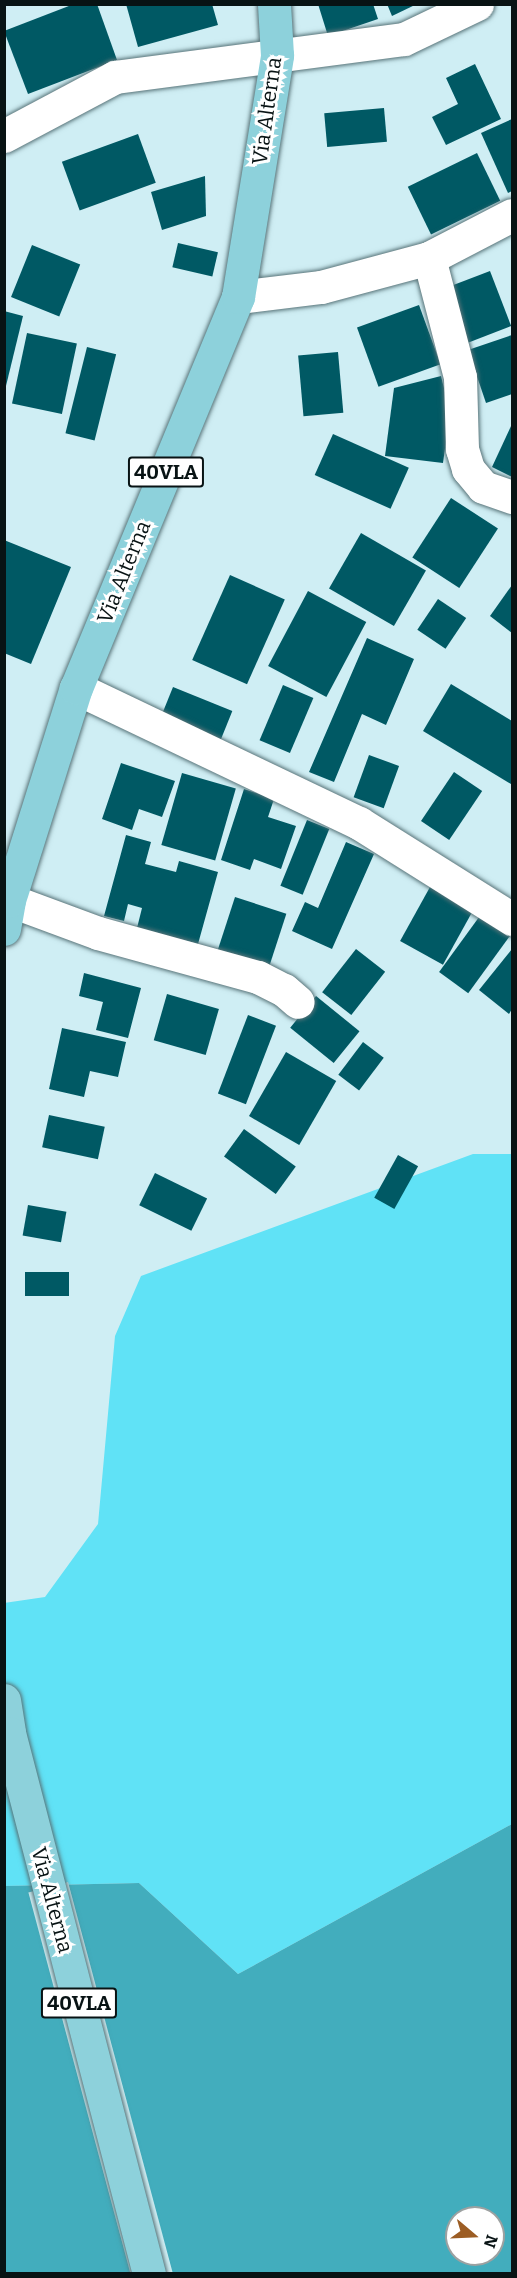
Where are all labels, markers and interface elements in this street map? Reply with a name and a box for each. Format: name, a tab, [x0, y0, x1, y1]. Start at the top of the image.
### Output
street label: Via Alterna	[247, 56, 287, 166]
road number: 40VLA	[127, 455, 205, 489]
street label: Via Alterna	[92, 517, 156, 627]
street label: Via Alterna	[26, 1844, 78, 1956]
road number: 40VLA	[40, 1986, 118, 2020]
north arrow	[445, 2206, 505, 2266]
text: N	[480, 2232, 502, 2250]

